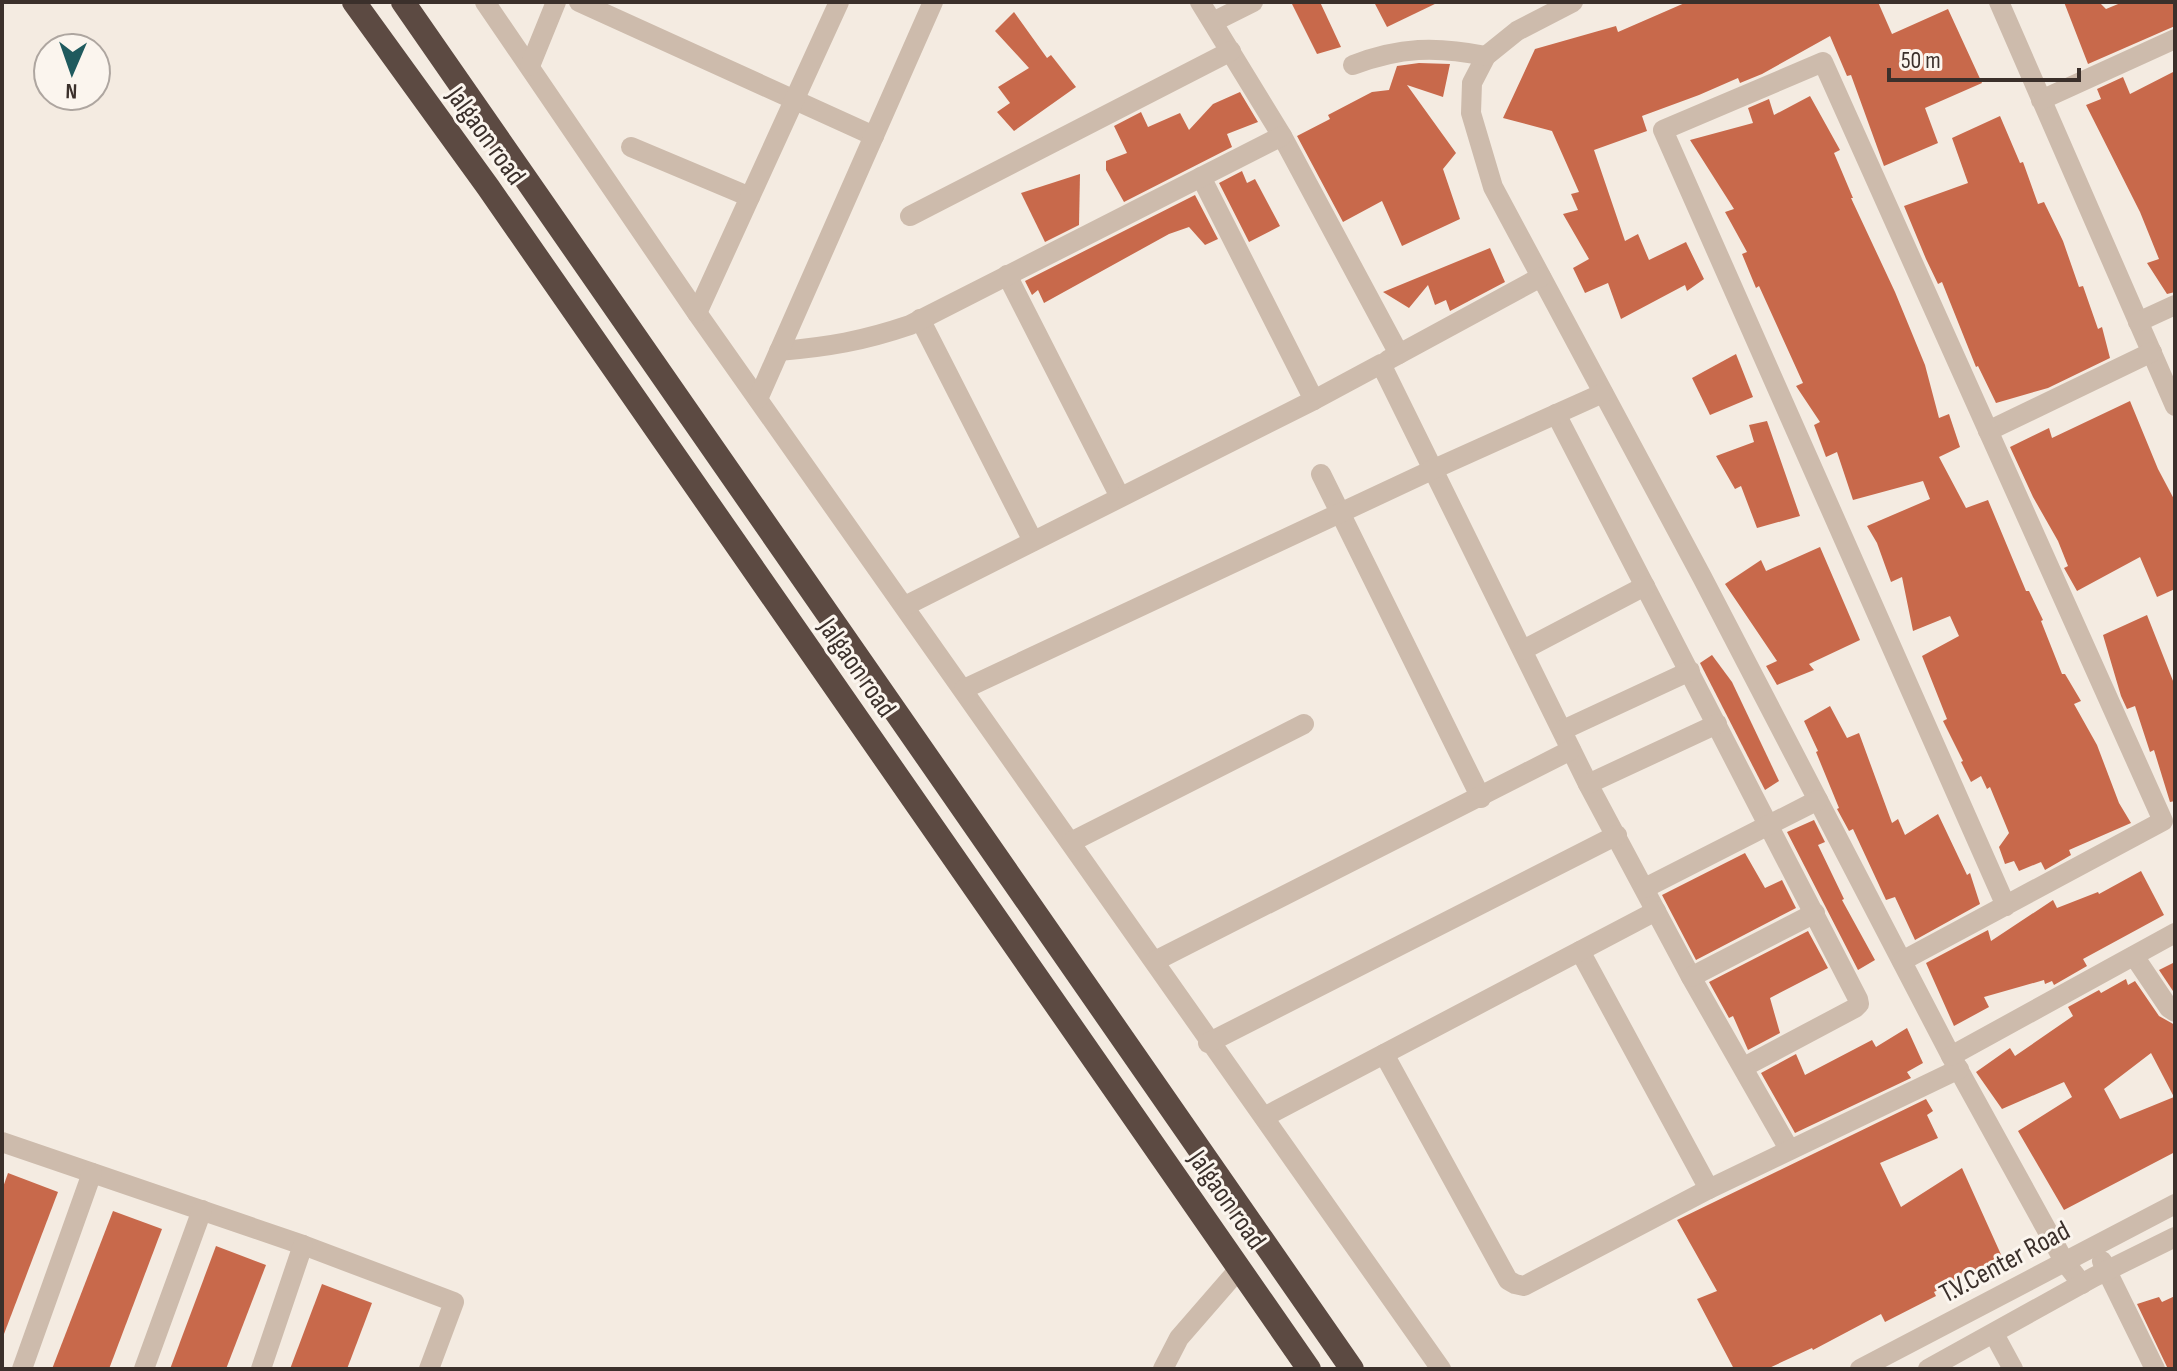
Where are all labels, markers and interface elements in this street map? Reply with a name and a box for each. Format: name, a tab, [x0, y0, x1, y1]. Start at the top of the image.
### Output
north arrow	[32, 32, 112, 112]
scale bar	[1889, 32, 2079, 82]
text: 50 m	[1901, 46, 1941, 75]
text: N	[65, 77, 78, 104]
street label: Jalgaon road	[439, 80, 532, 191]
street label: Jalgaon road	[810, 611, 903, 724]
street label: Jalgaon road	[1180, 1143, 1273, 1256]
street label: T.V.Center Road	[1934, 1214, 2075, 1310]

